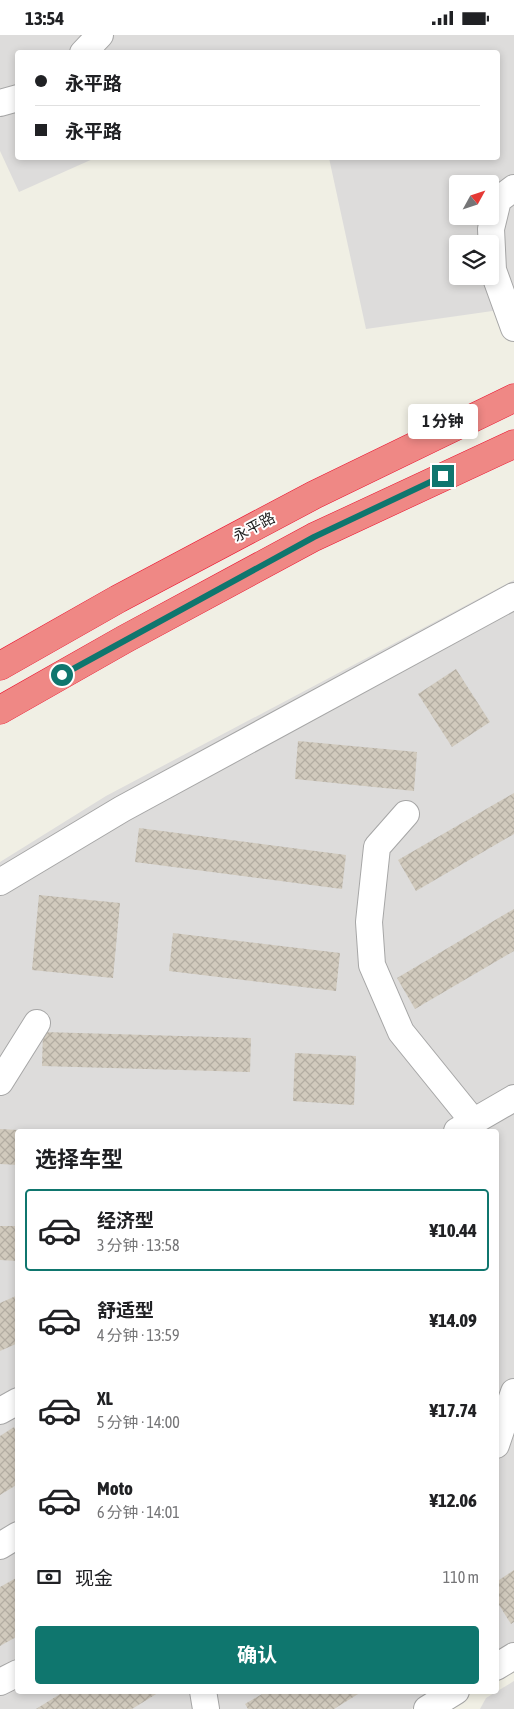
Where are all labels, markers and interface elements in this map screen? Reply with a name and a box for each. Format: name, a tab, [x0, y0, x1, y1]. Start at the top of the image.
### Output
text: 13:54	[25, 7, 64, 29]
text: 永平路	[65, 72, 122, 94]
text: 永平路	[65, 120, 122, 142]
north arrow	[449, 175, 499, 225]
map controls	[449, 175, 499, 285]
button: layers	[449, 235, 499, 285]
callout: 1 分钟	[408, 403, 478, 439]
text: 1 分钟	[422, 412, 464, 430]
route end	[432, 465, 454, 487]
street label: 永平路	[230, 508, 278, 545]
route start	[51, 664, 73, 686]
text: 选择车型	[35, 1146, 123, 1172]
icon: car	[37, 1208, 82, 1253]
text: 经济型	[97, 1209, 154, 1231]
text: ¥10.44	[429, 1219, 477, 1241]
text: 3 分钟 · 13:58	[97, 1236, 179, 1254]
icon: car	[37, 1298, 82, 1343]
text: 舒适型	[97, 1299, 154, 1321]
text: ¥14.09	[429, 1309, 477, 1331]
text: 4 分钟 · 13:59	[97, 1326, 179, 1344]
text: XL	[97, 1387, 113, 1409]
icon: car	[37, 1388, 82, 1433]
text: ¥17.74	[429, 1399, 477, 1421]
text: 5 分钟 · 14:00	[97, 1413, 180, 1431]
text: Moto	[97, 1477, 133, 1499]
icon: car	[37, 1478, 82, 1523]
text: ¥12.06	[429, 1489, 477, 1511]
text: 6 分钟 · 14:01	[97, 1503, 180, 1521]
icon: cash	[35, 1563, 63, 1591]
text: 现金	[75, 1567, 113, 1589]
text: 110 m	[443, 1568, 479, 1586]
button: 确认	[35, 1626, 479, 1684]

